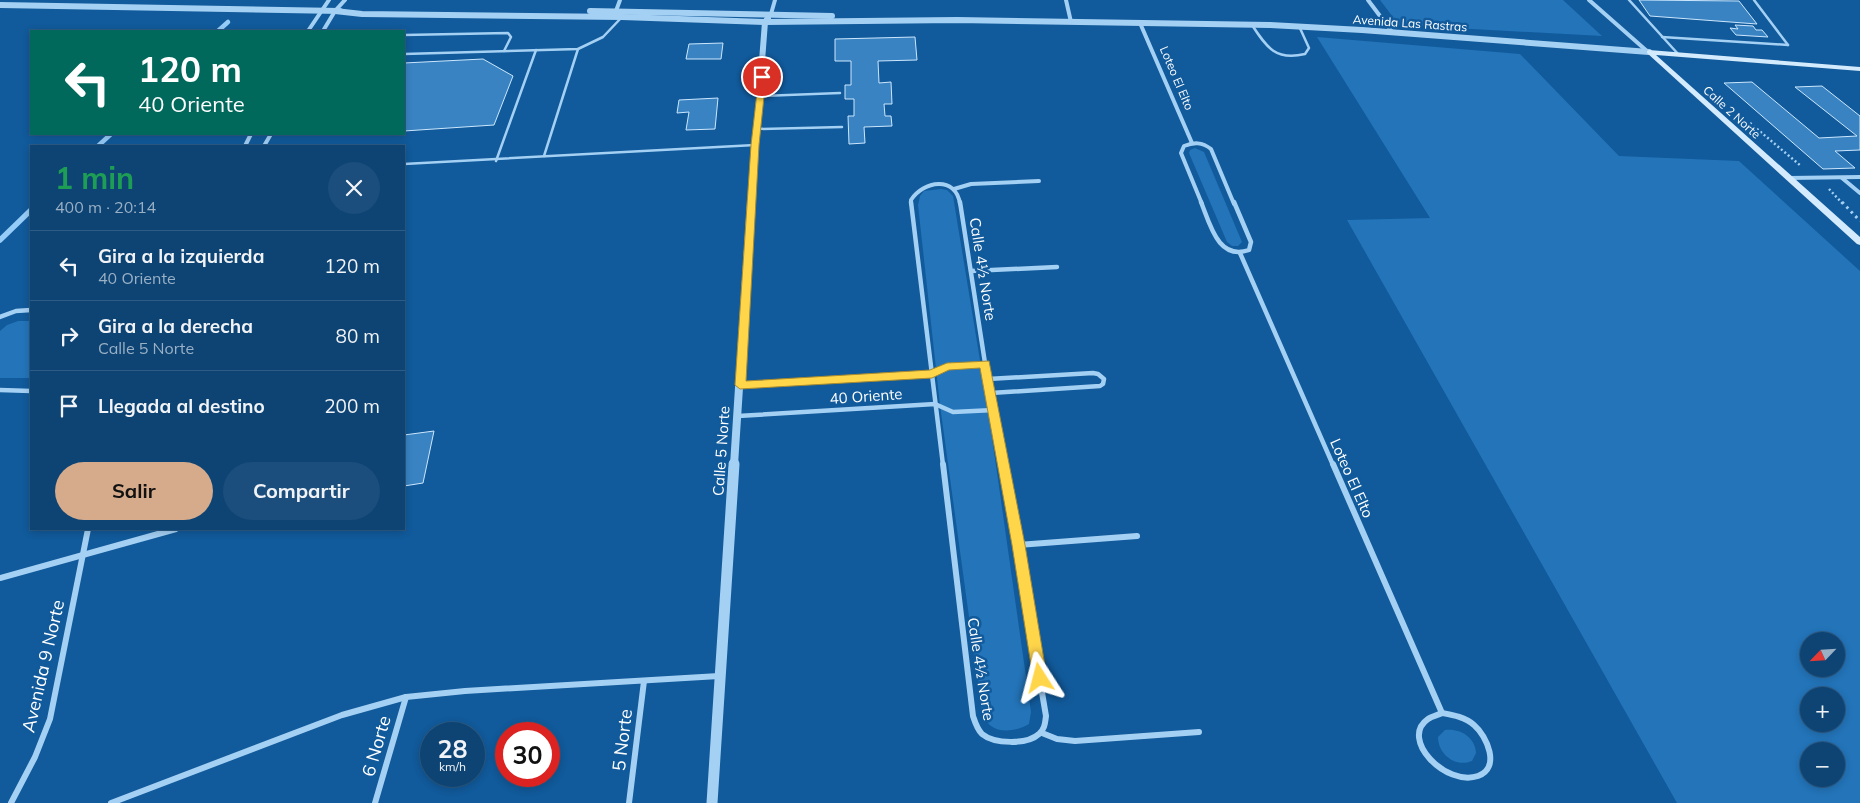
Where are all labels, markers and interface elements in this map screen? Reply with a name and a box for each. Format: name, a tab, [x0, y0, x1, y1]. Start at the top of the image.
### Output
street label: Avenida Las Rastras	[1352, 12, 1468, 34]
street label: Loteo El Elto	[1157, 44, 1197, 112]
text: 120 m	[138, 47, 242, 91]
icon: left	[55, 50, 120, 115]
pin	[741, 56, 783, 98]
icon: arrive	[748, 63, 776, 91]
street label: Calle 2 Norte	[1700, 82, 1764, 142]
text: 40 Oriente	[138, 90, 245, 118]
text: 1 min	[55, 159, 134, 197]
button: close	[328, 162, 380, 214]
text: 400 m · 20:14	[55, 197, 156, 217]
street label: Calle 4½ Norte	[965, 216, 1001, 322]
text: Gira a la izquierda	[98, 244, 264, 268]
icon: left	[55, 252, 83, 280]
text: 120 m	[324, 254, 380, 278]
text: 40 Oriente	[98, 268, 176, 288]
text: Gira a la derecha	[98, 314, 253, 338]
icon: right	[55, 322, 83, 350]
text: 80 m	[336, 324, 380, 348]
text: Calle 5 Norte	[98, 338, 194, 358]
street label: 40 Oriente	[829, 384, 903, 408]
icon: arrive	[55, 392, 83, 420]
text: Llegada al destino	[98, 394, 265, 418]
text: 200 m	[324, 394, 380, 418]
street label: Calle 5 Norte	[708, 405, 734, 497]
street label: Loteo El Elto	[1326, 435, 1378, 521]
button: Salir	[55, 462, 213, 520]
button: Compartir	[223, 462, 380, 520]
street label: Avenida 9 Norte	[17, 597, 69, 735]
street label: Calle 4½ Norte	[963, 616, 999, 722]
north arrow	[1800, 632, 1845, 678]
map controls	[1800, 632, 1845, 787]
position arrow	[1013, 651, 1065, 703]
button: +	[1800, 687, 1845, 732]
street label: 5 Norte	[607, 708, 637, 772]
street label: 6 Norte	[356, 713, 396, 779]
speed limit sign: 30	[495, 722, 560, 787]
text: 28	[437, 733, 468, 764]
button: −	[1800, 742, 1845, 787]
text: km/h	[439, 759, 466, 774]

